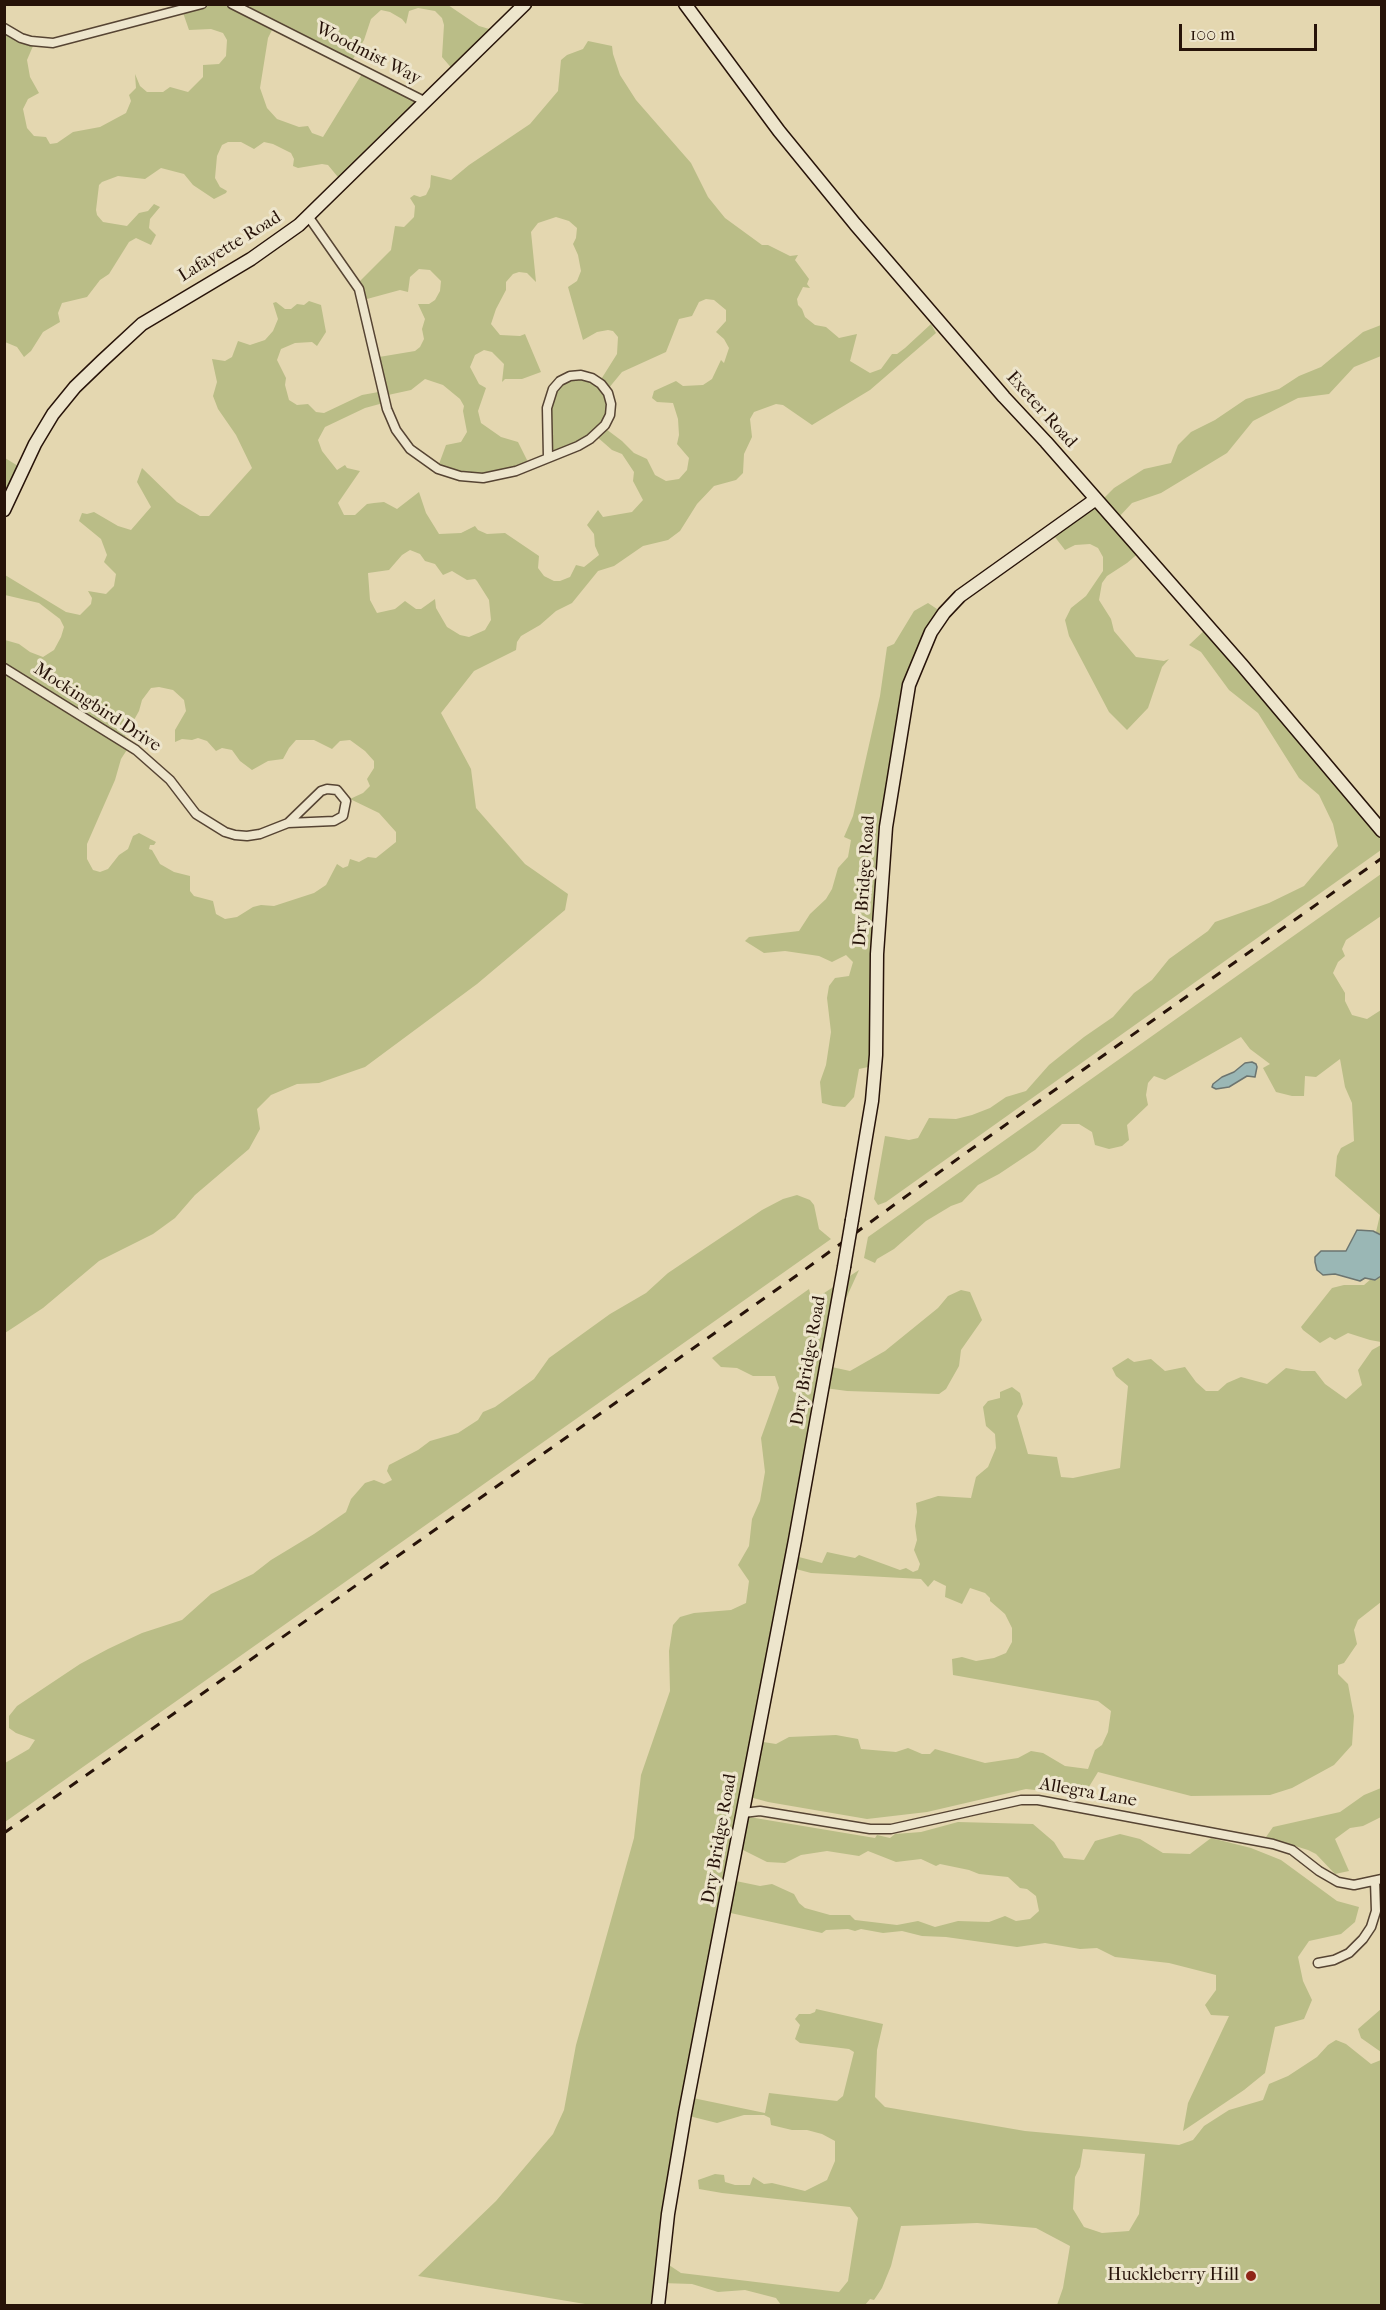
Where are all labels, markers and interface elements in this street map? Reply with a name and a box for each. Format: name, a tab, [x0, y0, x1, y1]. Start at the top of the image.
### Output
scale bar	[1182, 12, 1320, 50]
street label: Woodmist Way	[312, 18, 424, 90]
text: 100 m	[1190, 24, 1235, 45]
street label: Lafayette Road	[175, 207, 285, 287]
street label: Exeter Road	[1001, 367, 1081, 453]
street label: Mockingbird Drive	[29, 659, 165, 757]
street label: Dry Bridge Road	[850, 815, 880, 947]
street label: Dry Bridge Road	[787, 1294, 831, 1428]
street label: Dry Bridge Road	[698, 1772, 742, 1906]
street label: Allegra Lane	[1038, 1774, 1138, 1812]
place label: Huckleberry Hill	[1107, 2265, 1239, 2287]
marker: Huckleberry Hill	[1244, 2269, 1258, 2283]

